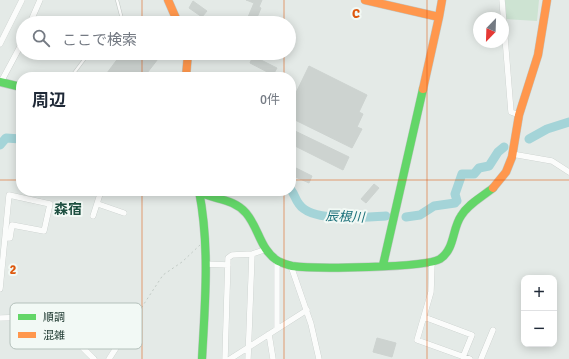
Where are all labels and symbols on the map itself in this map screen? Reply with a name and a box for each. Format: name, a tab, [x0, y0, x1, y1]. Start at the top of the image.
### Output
text: C	[352, 6, 360, 22]
north arrow	[473, 12, 509, 48]
district label: 森宿	[54, 201, 82, 218]
water label: 辰根川	[325, 208, 367, 226]
text: 2	[9, 262, 17, 278]
legend	[10, 303, 142, 349]
text: 順調	[43, 311, 65, 324]
text: 混雑	[43, 329, 65, 342]

